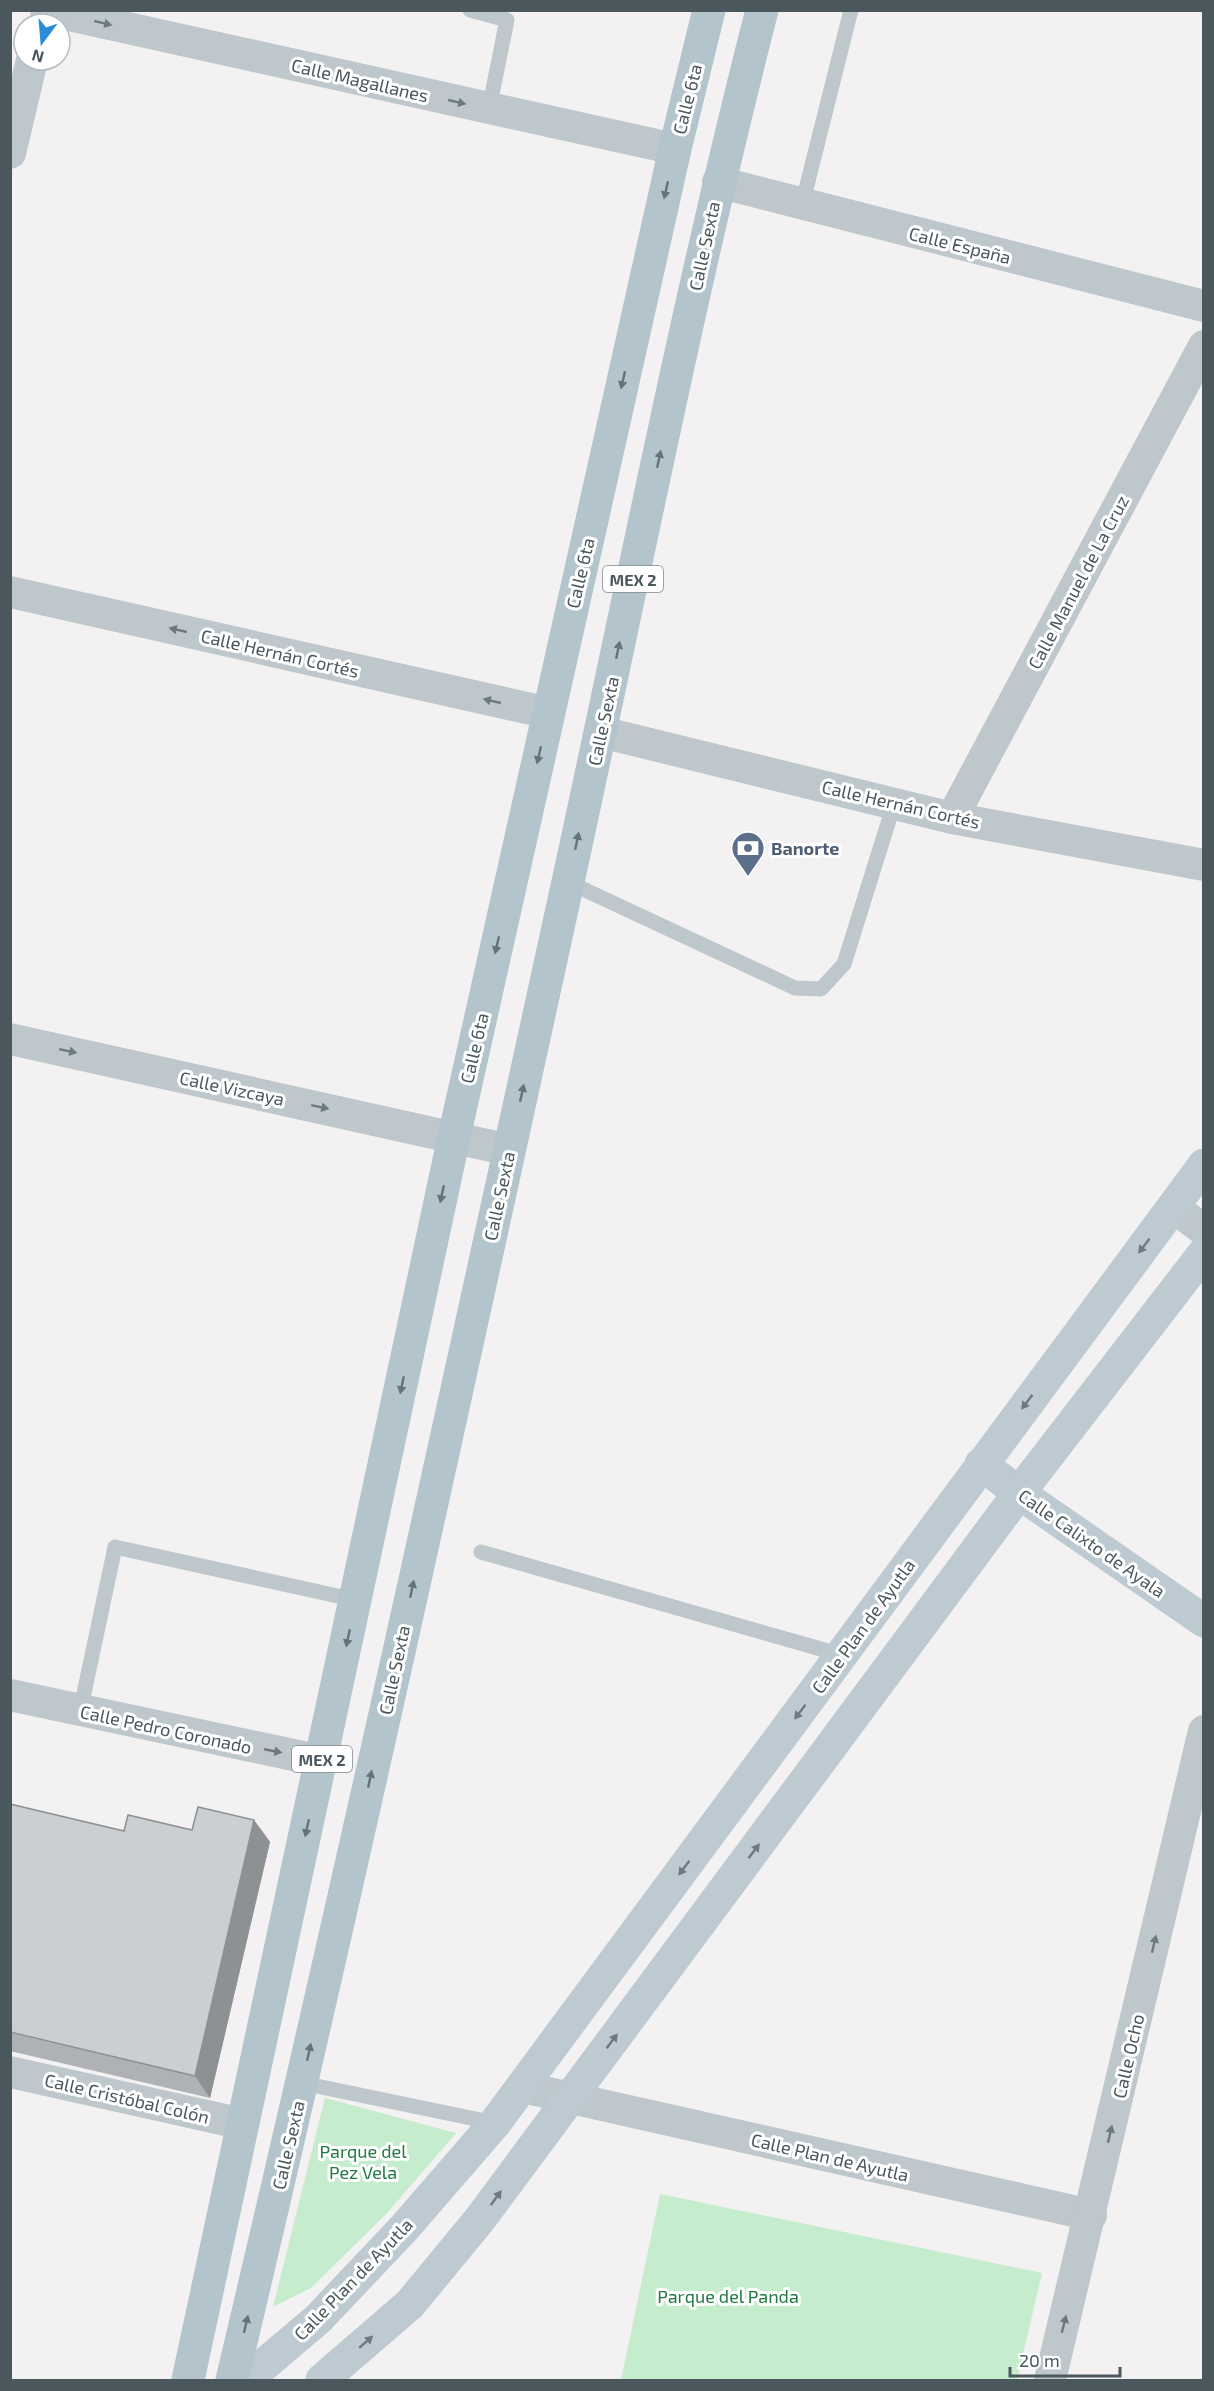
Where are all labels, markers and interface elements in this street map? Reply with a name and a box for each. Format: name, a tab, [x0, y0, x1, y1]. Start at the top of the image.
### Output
north arrow	[12, 12, 72, 72]
one-way arrow	[94, 19, 113, 28]
text: N	[30, 46, 46, 68]
street label: Calle Magallanes	[289, 54, 431, 106]
street label: Calle 6ta	[668, 62, 706, 136]
one-way arrow	[448, 98, 467, 107]
one-way arrow	[660, 181, 670, 199]
street label: Calle Sexta	[684, 199, 724, 293]
street label: Calle España	[907, 222, 1013, 268]
one-way arrow	[618, 371, 627, 390]
one-way arrow	[655, 449, 664, 468]
street label: Calle Manuel de La Cruz	[1023, 491, 1133, 673]
street label: Calle 6ta	[561, 536, 599, 610]
road number: MEX 2	[603, 566, 663, 592]
street label: Calle Hernán Cortés	[199, 624, 361, 682]
one-way arrow	[169, 625, 188, 634]
one-way arrow	[614, 640, 623, 659]
street label: Calle Sexta	[583, 674, 623, 768]
one-way arrow	[482, 695, 501, 705]
one-way arrow	[534, 746, 544, 764]
street label: Calle Hernán Cortés	[820, 775, 982, 833]
bank icon: Banorte	[730, 830, 766, 877]
one-way arrow	[573, 831, 582, 850]
place label: Banorte	[771, 837, 839, 859]
one-way arrow	[492, 936, 501, 955]
street label: Calle 6ta	[455, 1011, 493, 1085]
one-way arrow	[58, 1047, 77, 1057]
street label: Calle Vizcaya	[178, 1066, 286, 1110]
one-way arrow	[517, 1083, 527, 1102]
one-way arrow	[310, 1103, 329, 1113]
street label: Calle Sexta	[479, 1149, 519, 1243]
one-way arrow	[437, 1185, 446, 1204]
one-way arrow	[1138, 1237, 1150, 1253]
one-way arrow	[397, 1376, 406, 1395]
one-way arrow	[1021, 1394, 1034, 1410]
street label: Calle Calixto de Ayala	[1014, 1484, 1170, 1602]
street label: Calle Plan de Ayutla	[807, 1554, 919, 1698]
one-way arrow	[408, 1579, 417, 1598]
street label: Calle Sexta	[374, 1623, 414, 1717]
one-way arrow	[343, 1628, 353, 1647]
street label: Calle Pedro Coronado	[78, 1700, 254, 1758]
one-way arrow	[794, 1703, 806, 1719]
road number: MEX 2	[292, 1746, 352, 1772]
one-way arrow	[264, 1747, 283, 1756]
one-way arrow	[365, 1770, 375, 1789]
one-way arrow	[302, 1819, 312, 1837]
one-way arrow	[747, 1843, 759, 1858]
one-way arrow	[678, 1860, 690, 1876]
one-way arrow	[1150, 1934, 1159, 1953]
street label: Calle Ocho	[1108, 2012, 1148, 2100]
one-way arrow	[606, 2033, 618, 2048]
one-way arrow	[305, 2043, 315, 2061]
street label: Calle Cristóbal Colón	[43, 2068, 211, 2128]
street label: Calle Sexta	[267, 2098, 309, 2192]
one-way arrow	[1105, 2125, 1115, 2143]
street label: Calle Plan de Ayutla	[749, 2128, 911, 2186]
park label: Parque del Pez Vela	[320, 2140, 407, 2183]
one-way arrow	[490, 2190, 502, 2205]
street label: Calle Plan de Ayutla	[289, 2213, 417, 2345]
park label: Parque del Panda	[657, 2285, 799, 2307]
one-way arrow	[241, 2314, 251, 2333]
one-way arrow	[1059, 2314, 1069, 2333]
one-way arrow	[358, 2336, 373, 2349]
scale bar	[1010, 2340, 1120, 2378]
text: 20 m	[1019, 2349, 1060, 2371]

